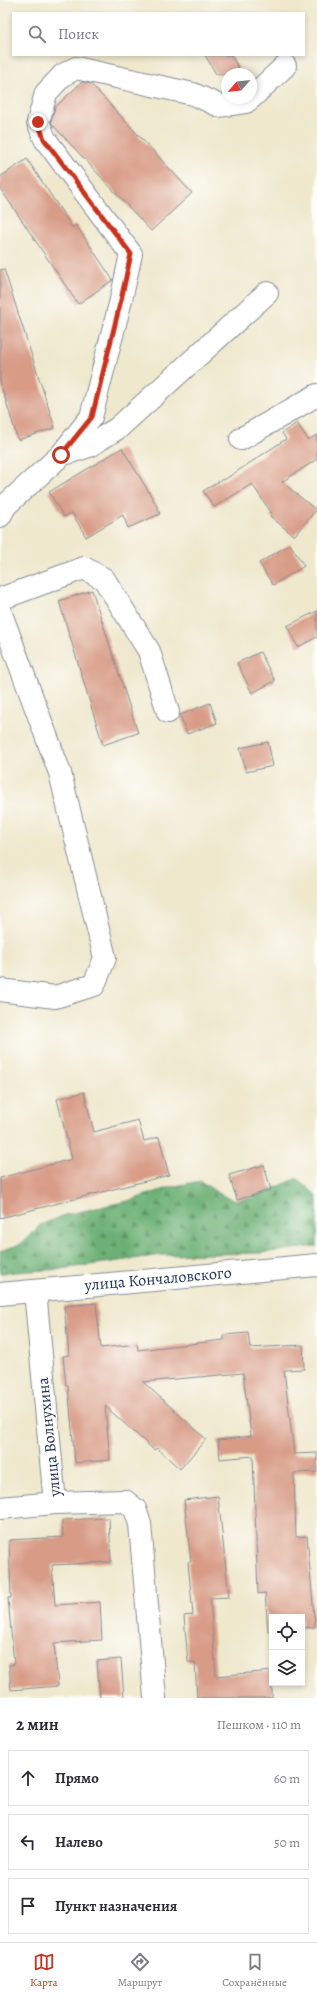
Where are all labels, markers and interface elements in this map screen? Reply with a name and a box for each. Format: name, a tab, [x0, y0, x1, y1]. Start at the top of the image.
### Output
search box	[12, 12, 305, 56]
icon: search	[26, 23, 48, 45]
text: Поиск	[58, 24, 99, 44]
north arrow	[221, 68, 257, 104]
route end	[29, 113, 47, 131]
route start	[52, 446, 70, 464]
street label: улица Кончаловского	[83, 1262, 232, 1296]
street label: улица Волнухина	[32, 1376, 66, 1499]
map controls	[269, 1614, 305, 1686]
button: locate	[269, 1614, 305, 1650]
button: layers	[269, 1650, 305, 1686]
text: 2 мин	[16, 1713, 59, 1736]
text: Пешком · 110 m	[217, 1716, 301, 1733]
icon: ahead	[17, 1767, 39, 1789]
text: Прямо	[55, 1768, 99, 1788]
text: 60 m	[274, 1770, 300, 1787]
icon: left	[17, 1831, 39, 1853]
text: Налево	[55, 1832, 103, 1852]
text: 50 m	[274, 1834, 300, 1851]
icon: arrive	[17, 1895, 39, 1917]
text: Пункт назначения	[55, 1896, 177, 1916]
tab: Карта	[30, 1951, 58, 1990]
tab: Маршрут	[118, 1951, 162, 1990]
tab: Сохранённые	[222, 1951, 287, 1990]

